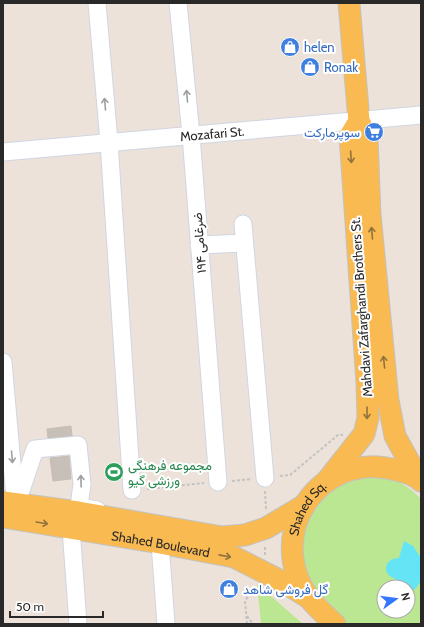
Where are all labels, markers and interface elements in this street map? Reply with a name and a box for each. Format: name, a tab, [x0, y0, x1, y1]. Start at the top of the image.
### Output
shop icon: helen	[279, 36, 301, 58]
place label: helen	[304, 39, 335, 55]
shop icon: Ronak	[299, 56, 321, 78]
place label: Ronak	[324, 59, 358, 75]
one-way arrow	[183, 90, 191, 103]
one-way arrow	[102, 98, 109, 111]
supermarket icon: سوپرمارکت	[363, 121, 385, 143]
street label: Mozafari St.	[179, 123, 245, 144]
place label: سوپرمارکت	[304, 124, 360, 142]
one-way arrow	[348, 150, 355, 163]
street label: ضرغامی ۱۹۴	[189, 212, 210, 274]
street label: Mahdavi Zafarghandi Brothers St.	[347, 216, 375, 398]
one-way arrow	[368, 227, 375, 240]
one-way arrow	[380, 356, 388, 369]
one-way arrow	[363, 406, 371, 419]
one-way arrow	[8, 450, 15, 463]
place label: مجموعه فرهنگی ورزشی گیو	[128, 457, 212, 489]
sports icon: مجموعه فرهنگی ورزشی گیو	[103, 461, 125, 483]
one-way arrow	[77, 475, 85, 488]
street label: Shahed Sq.	[285, 477, 329, 537]
one-way arrow	[35, 519, 48, 527]
street label: Shahed Boulevard	[110, 527, 211, 560]
one-way arrow	[218, 552, 231, 560]
shop icon: گل فروشی شاهد	[218, 578, 240, 600]
north arrow	[376, 579, 416, 619]
place label: گل فروشی شاهد	[243, 581, 328, 598]
text: N	[398, 591, 413, 602]
scale bar	[10, 593, 103, 619]
text: 50 m	[16, 599, 44, 614]

